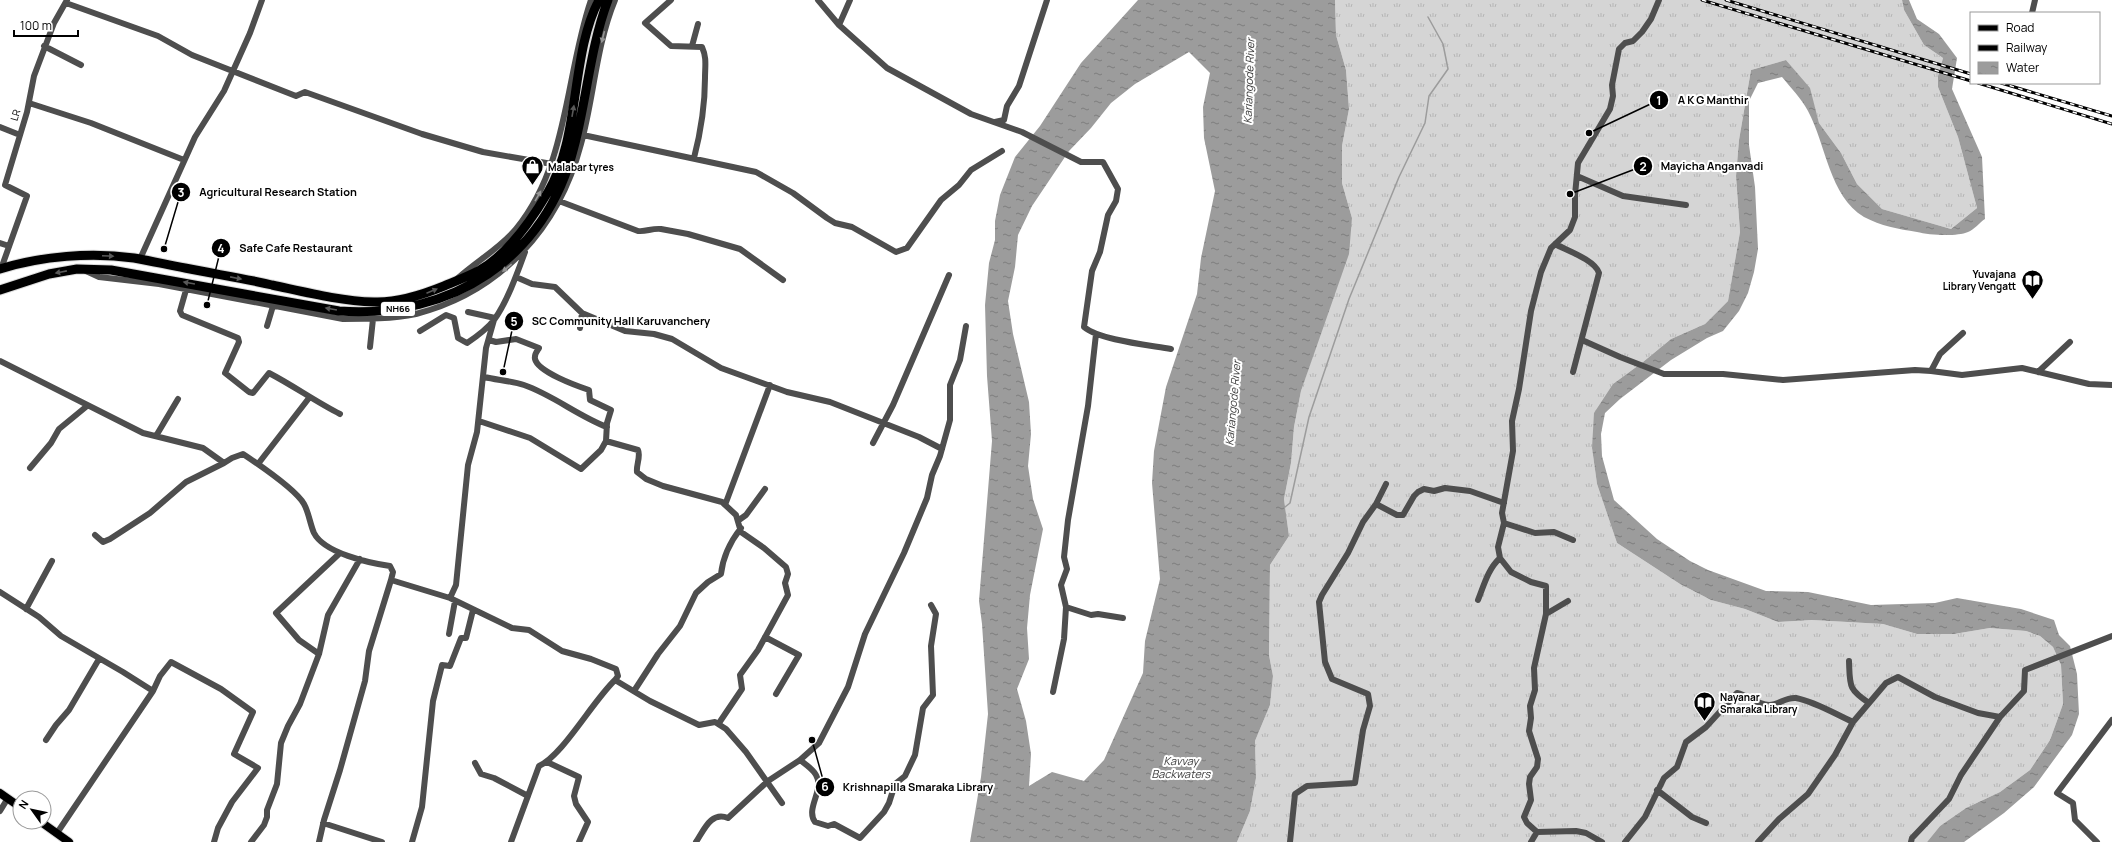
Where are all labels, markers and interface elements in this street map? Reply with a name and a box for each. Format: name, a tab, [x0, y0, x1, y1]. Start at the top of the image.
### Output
scale bar	[14, 12, 78, 38]
legend	[1970, 12, 2100, 84]
text: 100 m	[20, 17, 52, 34]
text: Road	[2006, 19, 2034, 36]
one-way arrow	[600, 31, 606, 43]
water label: Kariangode River	[1240, 36, 1258, 124]
text: Railway	[2006, 39, 2048, 56]
text: Water	[2006, 59, 2040, 76]
callout: A K G Manthir	[1649, 89, 1756, 112]
text: 1	[1656, 92, 1662, 109]
text: A K G Manthir	[1678, 92, 1749, 107]
one-way arrow	[570, 105, 576, 117]
street label: LR	[7, 108, 23, 122]
shop icon: Malabar tyres	[520, 154, 546, 187]
callout: Mayicha Anganvadi	[1633, 155, 1771, 178]
text: 2	[1639, 158, 1647, 175]
text: Mayicha Anganvadi	[1661, 158, 1763, 173]
place label: Malabar tyres	[548, 160, 614, 174]
callout: Agricultural Research Station	[171, 181, 365, 204]
text: 3	[178, 184, 185, 201]
text: Agricultural Research Station	[199, 184, 357, 199]
one-way arrow	[534, 190, 541, 202]
callout: Safe Cafe Restaurant	[211, 237, 360, 260]
text: 4	[217, 240, 225, 257]
text: Safe Cafe Restaurant	[239, 240, 353, 255]
one-way arrow	[102, 253, 115, 259]
one-way arrow	[501, 263, 512, 272]
place label: Yuvajana Library Vengatt	[1943, 267, 2016, 293]
library icon: Yuvajana Library Vengatt	[2019, 267, 2045, 300]
one-way arrow	[55, 269, 67, 275]
one-way arrow	[230, 275, 242, 281]
one-way arrow	[183, 280, 196, 286]
one-way arrow	[426, 288, 437, 294]
road number: NH66	[381, 302, 415, 316]
one-way arrow	[325, 306, 337, 312]
callout: SC Community Hall Karuvanchery	[504, 310, 719, 333]
text: 5	[510, 313, 518, 330]
text: SC Community Hall Karuvanchery	[532, 313, 711, 328]
water label: Kariangode River	[1221, 358, 1244, 446]
library icon: Nayanar Smaraka Library	[1692, 690, 1718, 723]
place label: Nayanar Smaraka Library	[1720, 690, 1798, 716]
water label: Kavvay Backwaters	[1152, 753, 1212, 781]
callout: Krishnapilla Smaraka Library	[815, 776, 1001, 799]
text: 6	[821, 778, 829, 795]
text: Krishnapilla Smaraka Library	[843, 779, 994, 794]
north arrow	[12, 790, 52, 830]
text: N	[15, 797, 32, 812]

